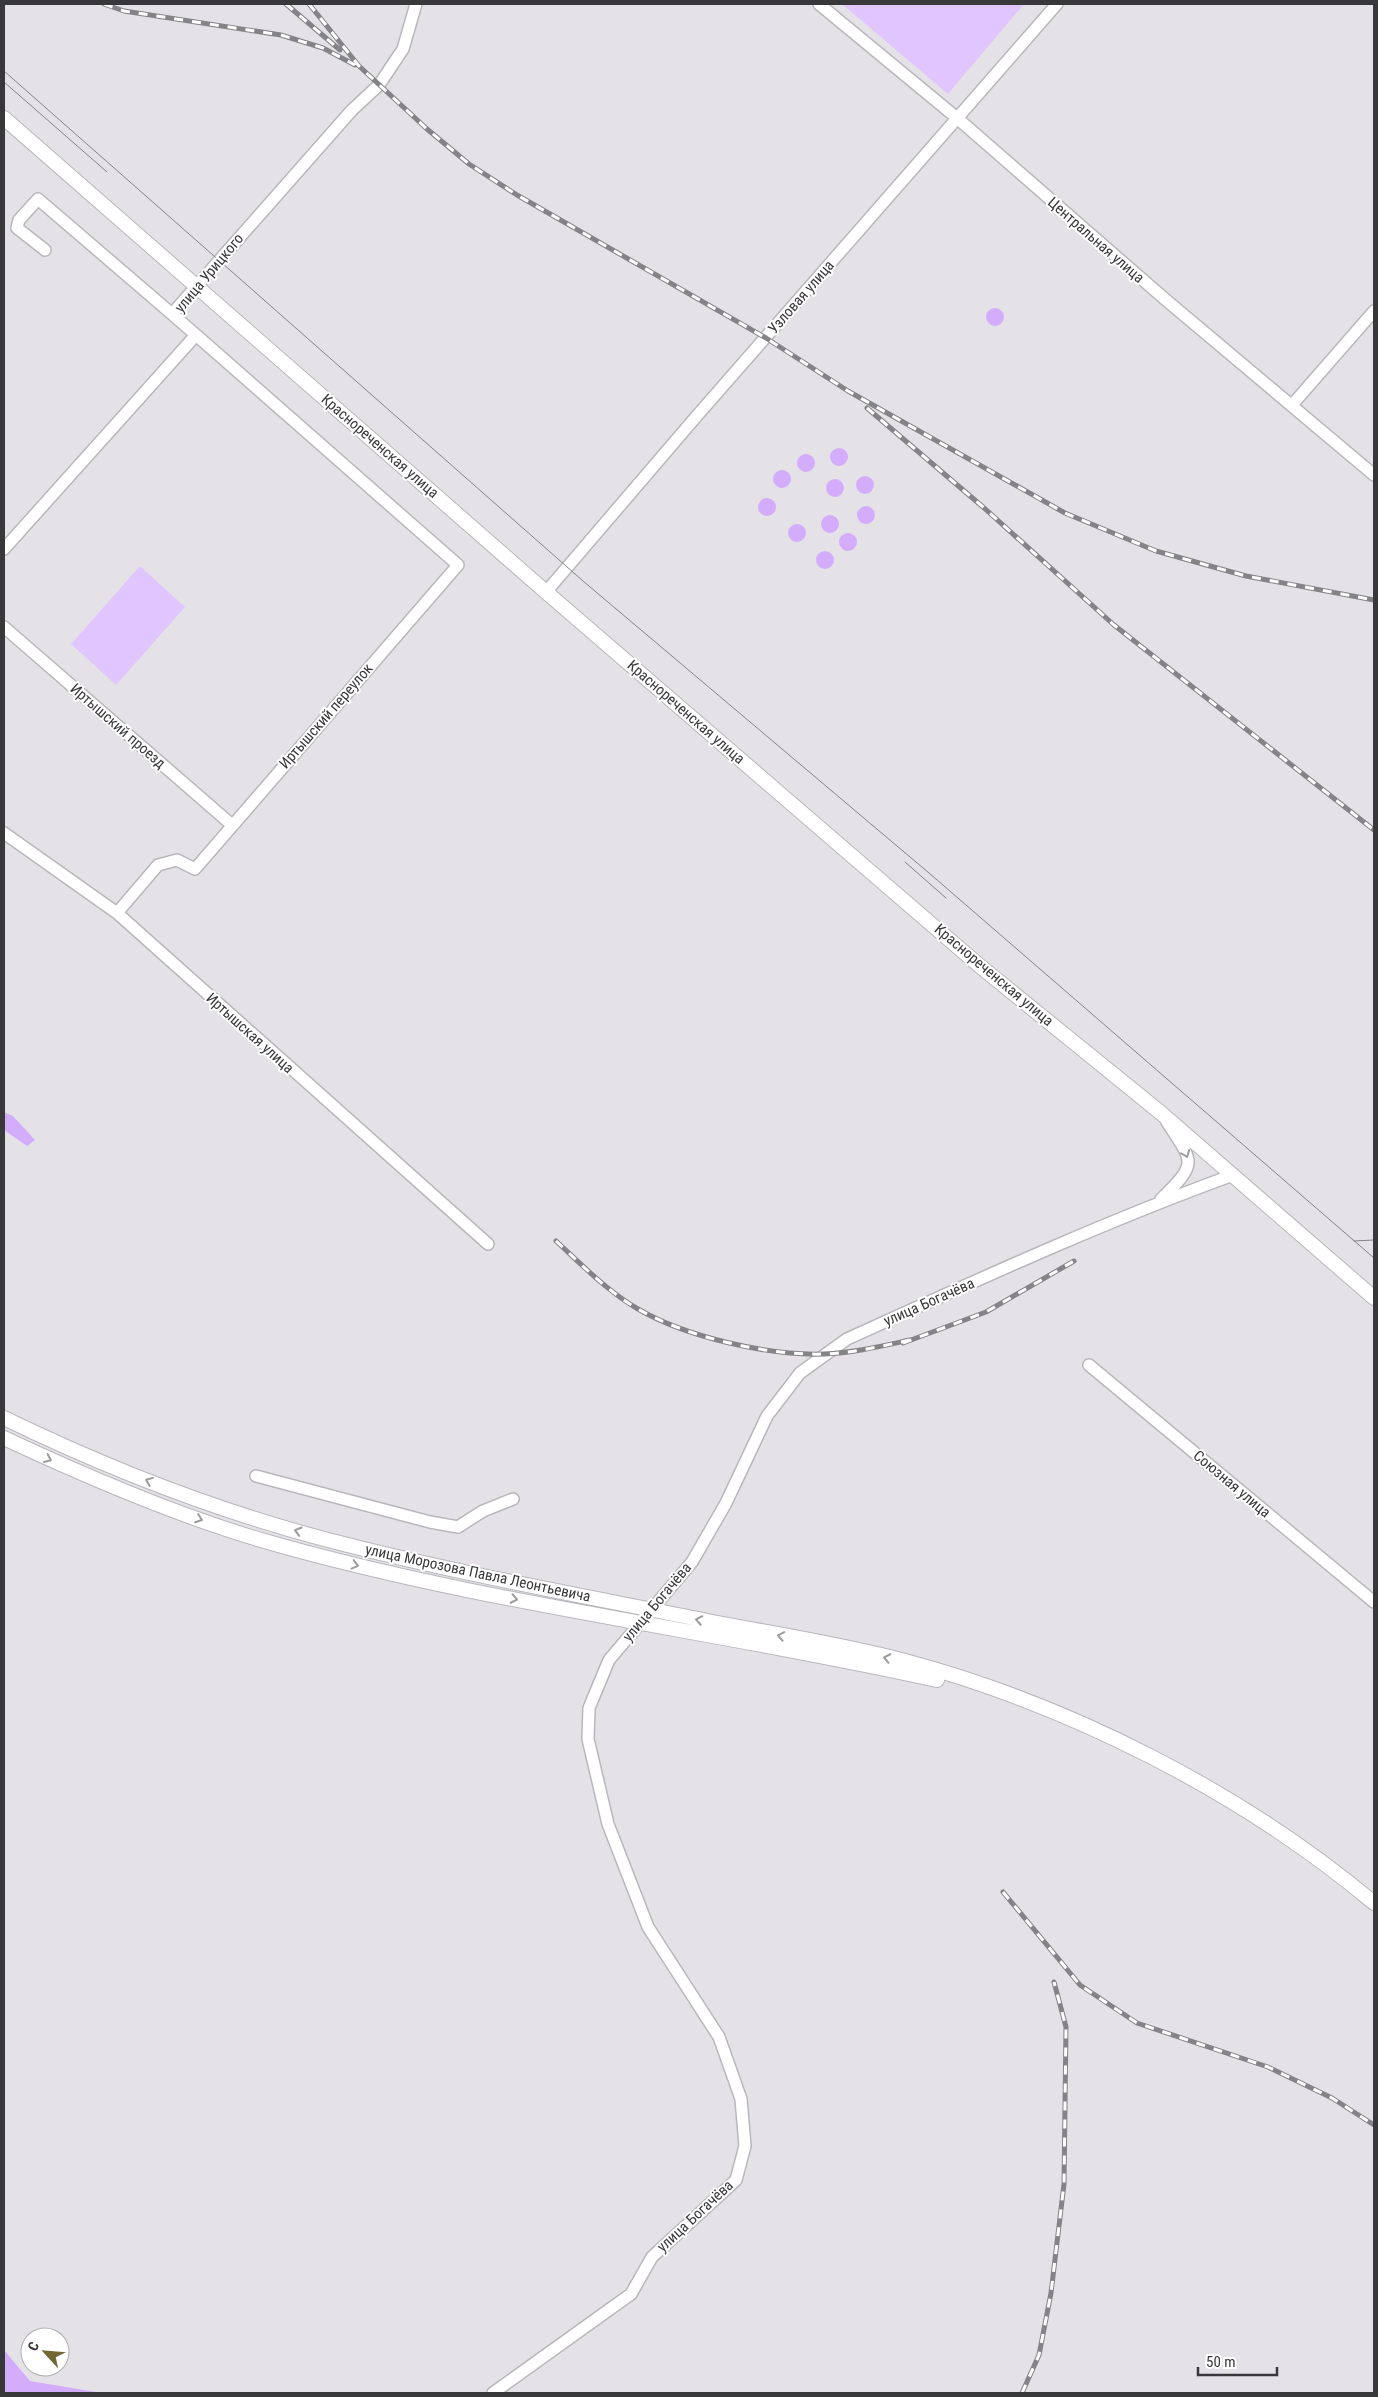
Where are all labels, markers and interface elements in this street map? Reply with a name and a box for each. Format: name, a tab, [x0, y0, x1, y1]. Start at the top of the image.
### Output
street label: Центральная улица	[1044, 193, 1148, 287]
street label: улица Урицкого	[171, 230, 247, 316]
street label: Узловая улица	[764, 257, 838, 337]
street label: Краснореченская улица	[318, 390, 442, 502]
street label: Краснореченская улица	[624, 656, 748, 768]
street label: Иртышский переулок	[275, 660, 377, 772]
street label: Иртышский проезд	[67, 680, 169, 772]
street label: Краснореченская улица	[931, 920, 1057, 1030]
street label: Иртышская улица	[203, 989, 297, 1077]
one-way arrow	[1180, 1149, 1190, 1158]
street label: улица Богачёва	[881, 1274, 977, 1330]
street label: Союзная улица	[1190, 1447, 1274, 1521]
one-way arrow	[43, 1453, 52, 1463]
one-way arrow	[146, 1476, 154, 1486]
one-way arrow	[194, 1513, 203, 1523]
one-way arrow	[294, 1527, 302, 1537]
street label: улица Морозова Павла Леонтьевича	[364, 1540, 592, 1606]
one-way arrow	[350, 1559, 358, 1569]
street label: улица Богачёва	[619, 1559, 695, 1645]
one-way arrow	[509, 1593, 518, 1603]
one-way arrow	[695, 1615, 704, 1625]
one-way arrow	[776, 1631, 785, 1642]
one-way arrow	[883, 1653, 892, 1663]
street label: улица Богачёва	[653, 2176, 737, 2256]
north arrow	[20, 2327, 70, 2377]
text: С	[24, 2339, 42, 2353]
scale bar	[1198, 2344, 1277, 2376]
text: 50 m	[1206, 2353, 1236, 2371]

